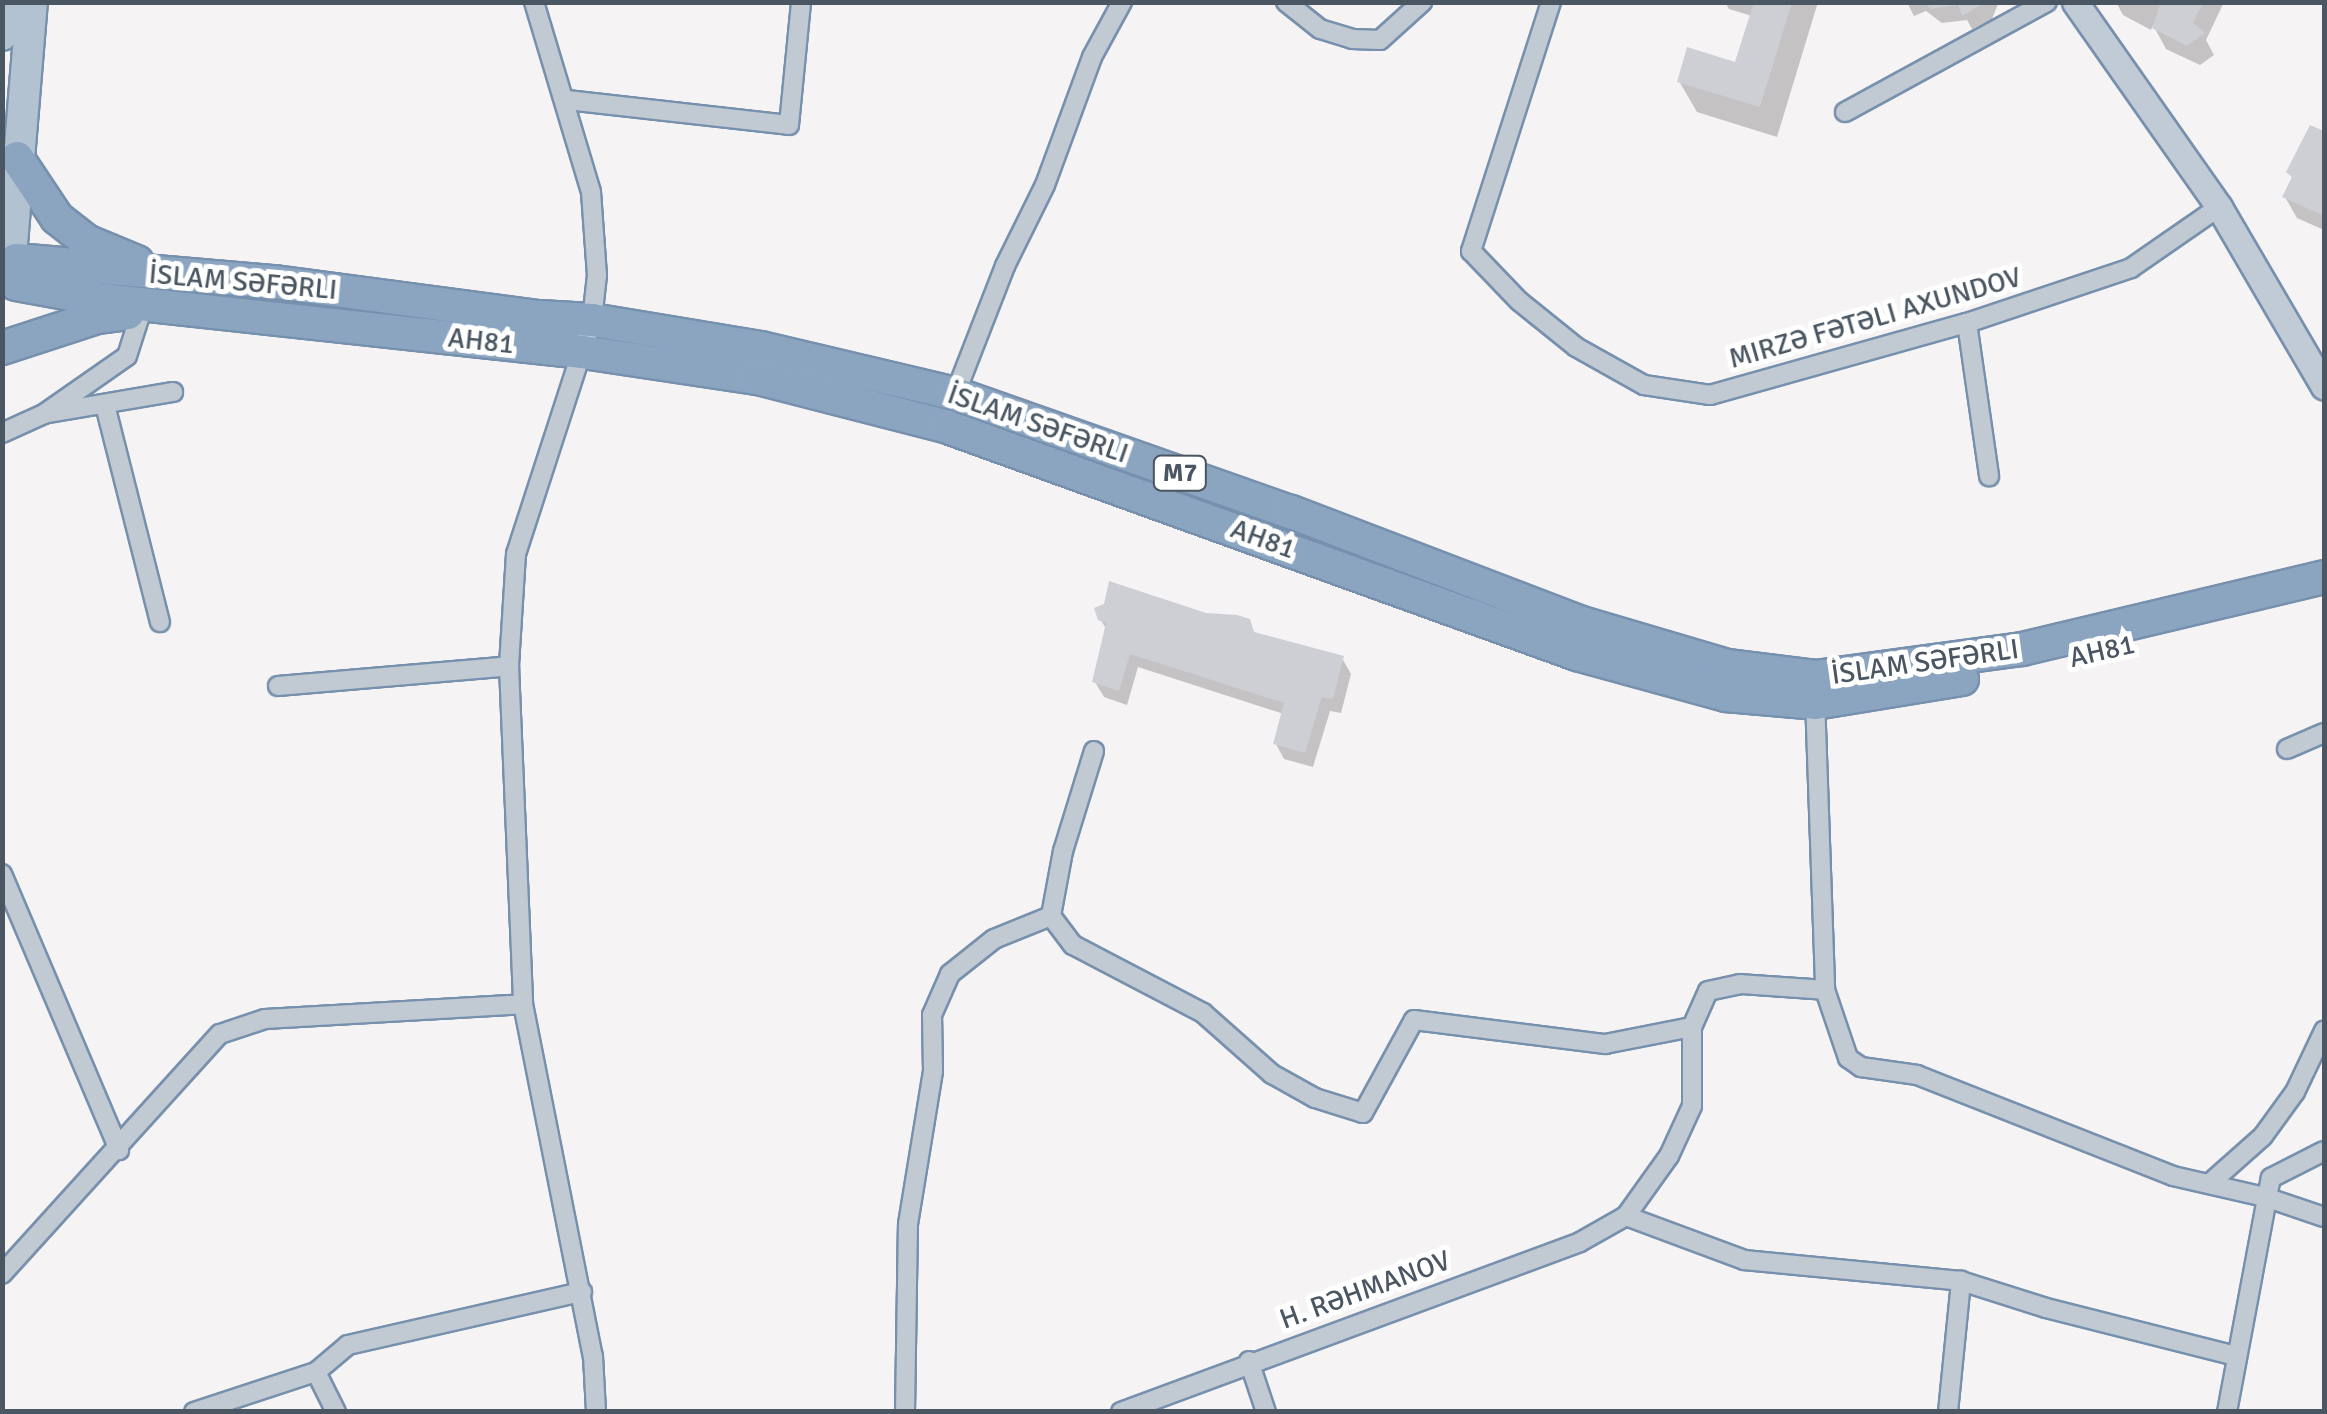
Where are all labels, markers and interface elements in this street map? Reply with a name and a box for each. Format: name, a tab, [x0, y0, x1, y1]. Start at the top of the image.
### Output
street label: İSLAM SƏFƏRLI	[147, 257, 339, 307]
street label: MIRZƏ FƏTƏLI AXUNDOV	[1725, 260, 2025, 376]
street label: AH81	[446, 321, 516, 361]
street label: İSLAM SƏFƏRLI	[943, 377, 1133, 471]
road number: M7	[1152, 453, 1208, 493]
street label: AH81	[1226, 512, 1300, 566]
street label: AH81	[2066, 627, 2138, 675]
street label: İSLAM SƏFƏRLI	[1829, 632, 2021, 692]
street label: H. RƏHMANOV	[1275, 1244, 1455, 1336]

